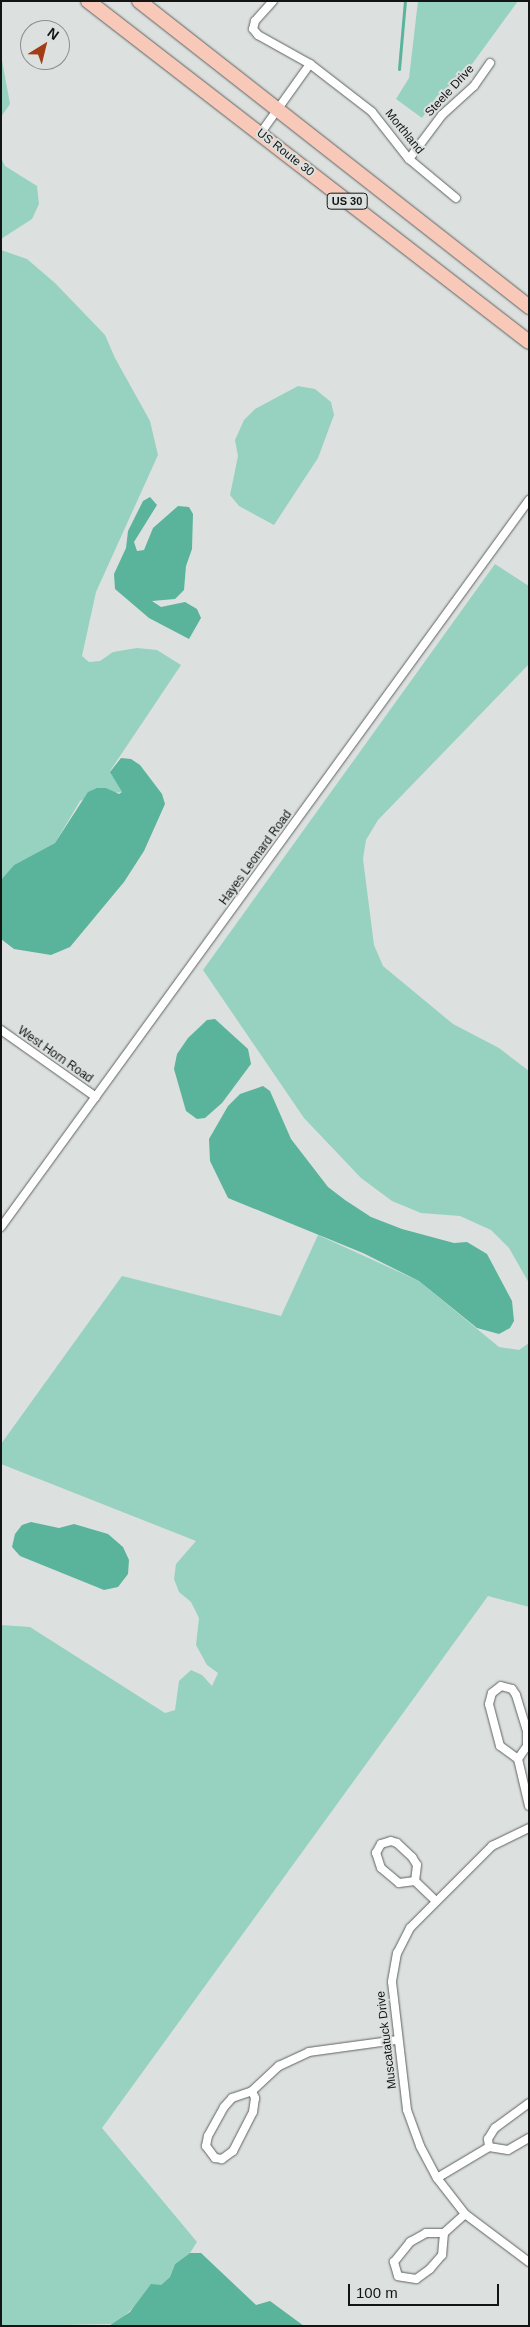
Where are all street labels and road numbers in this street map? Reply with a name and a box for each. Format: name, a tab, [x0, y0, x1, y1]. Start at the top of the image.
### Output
street label: Steele Drive	[422, 62, 478, 120]
street label: Morthland	[382, 107, 426, 157]
street label: US Route 30	[253, 126, 317, 180]
road number: US 30	[326, 192, 368, 210]
street label: Hayes Leonard Road	[217, 808, 295, 908]
street label: West Horn Road	[15, 1024, 95, 1086]
street label: Muscatatuck Drive	[374, 1990, 400, 2090]

